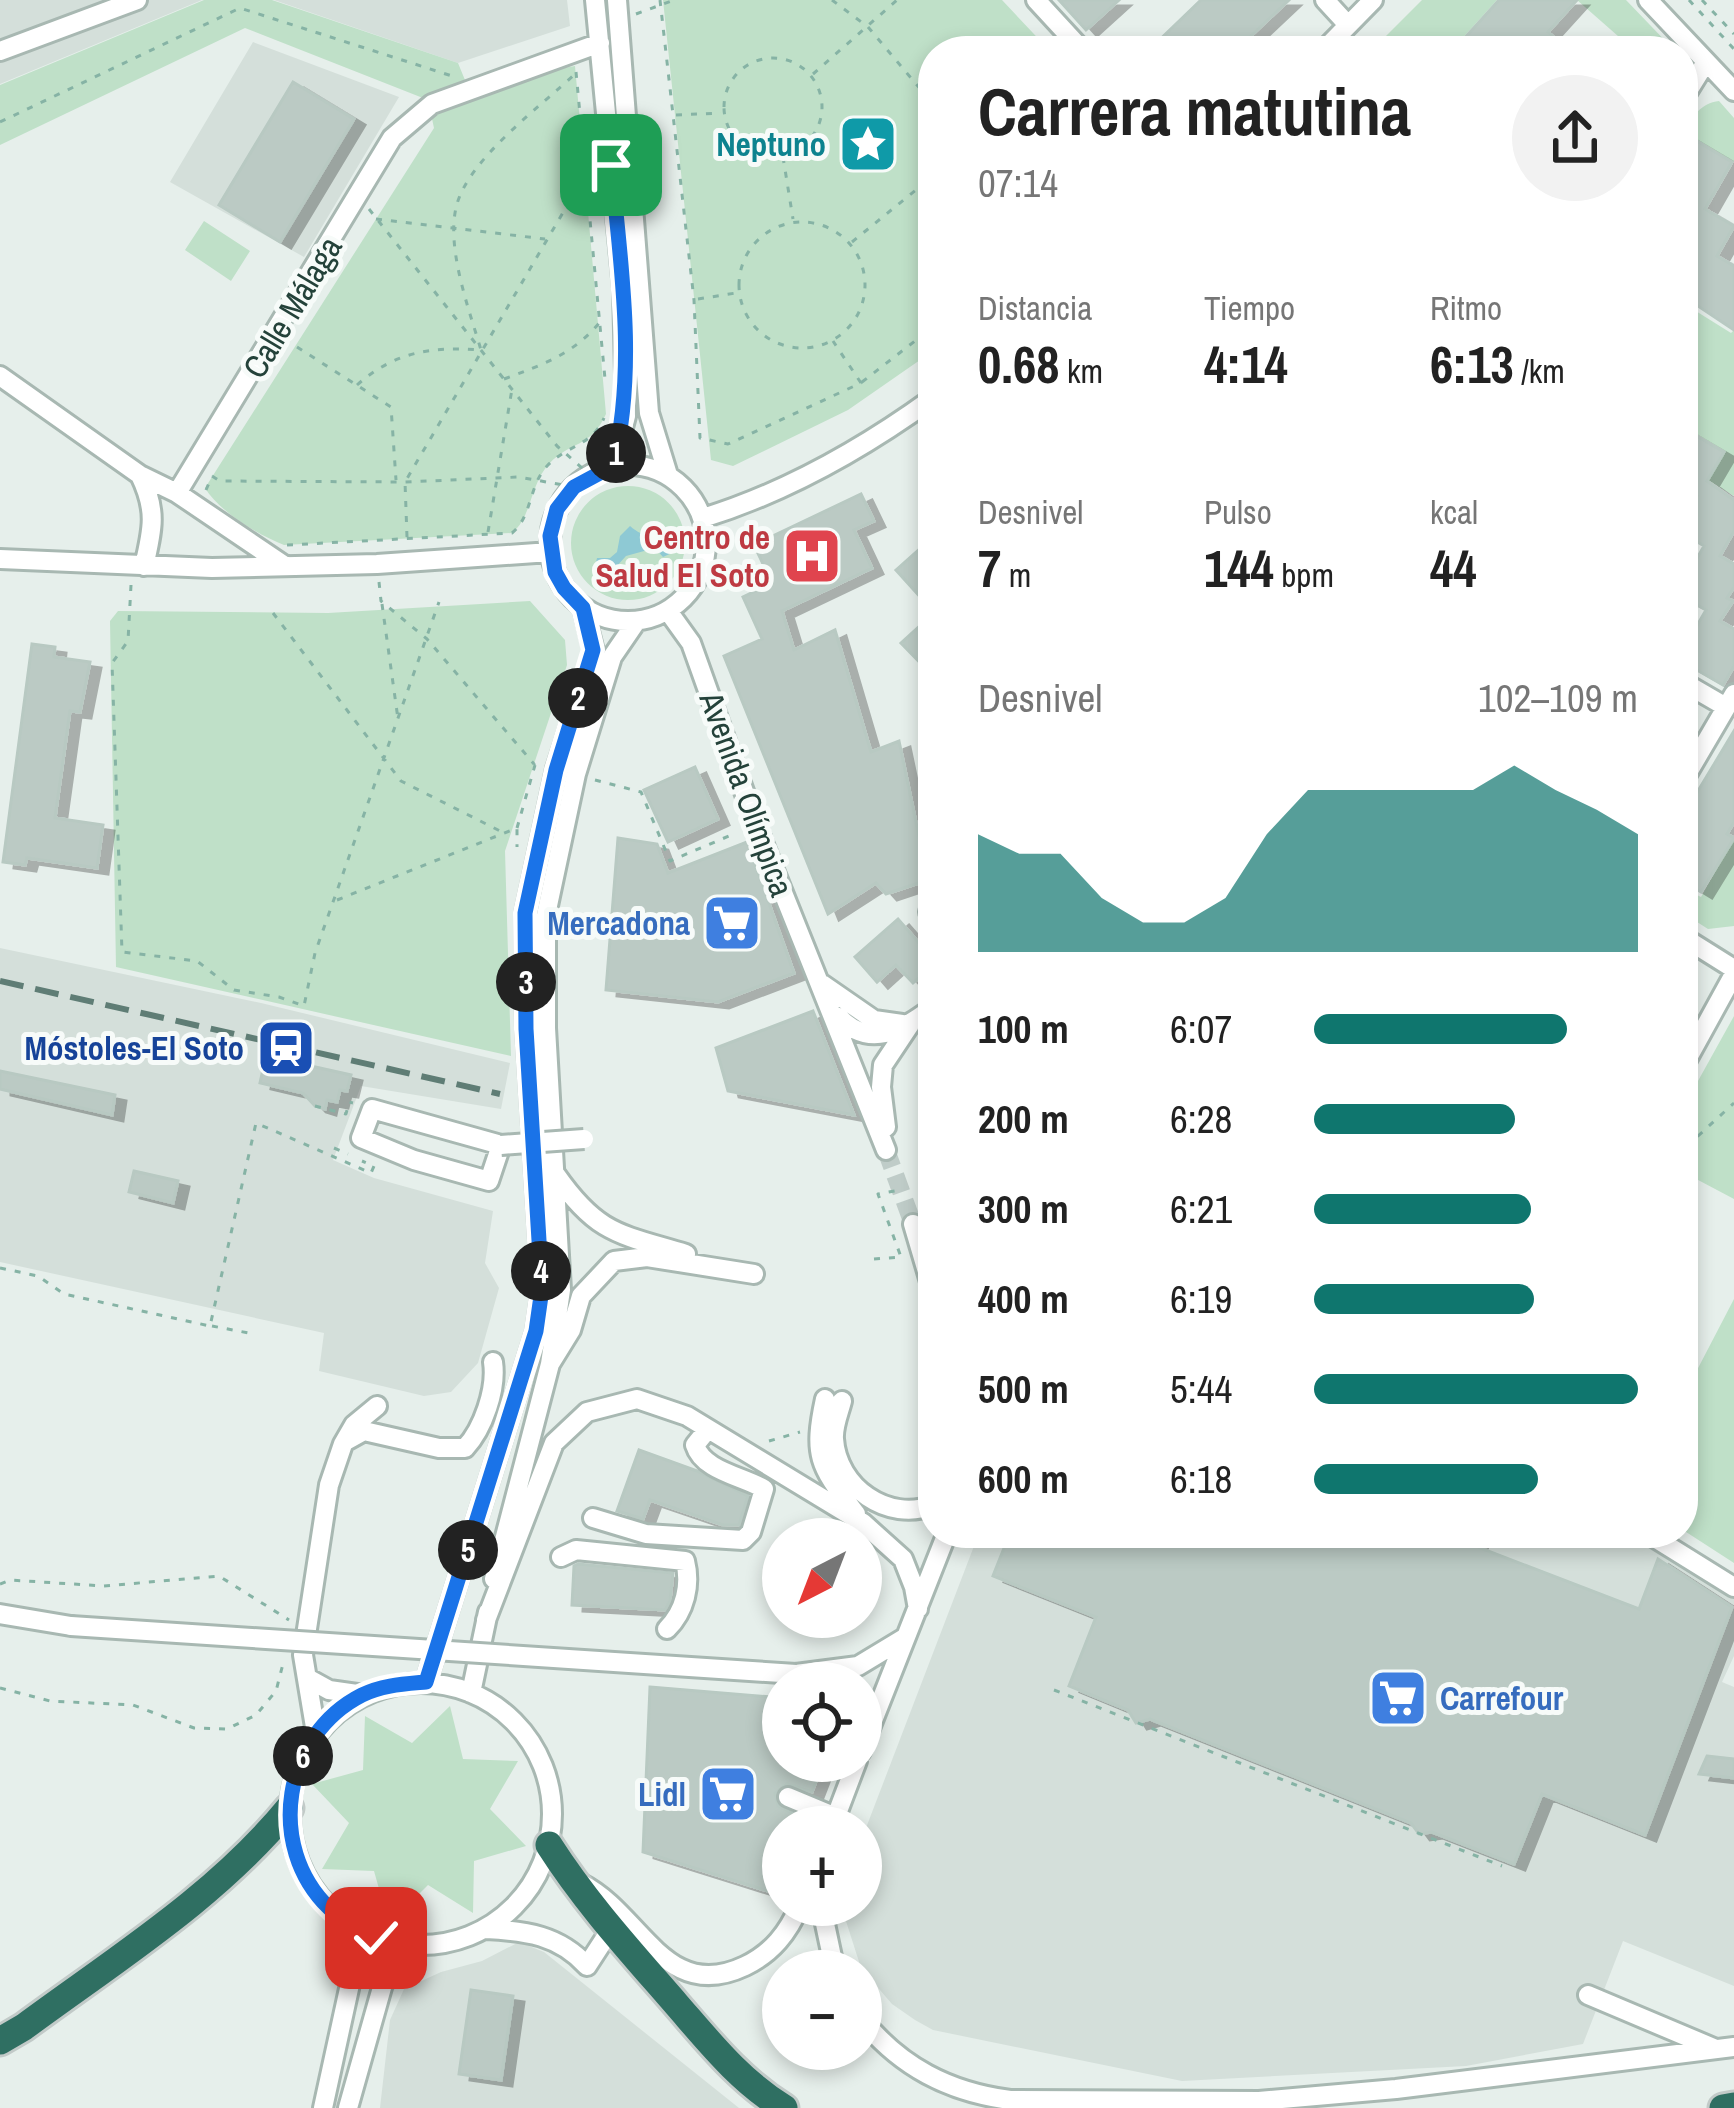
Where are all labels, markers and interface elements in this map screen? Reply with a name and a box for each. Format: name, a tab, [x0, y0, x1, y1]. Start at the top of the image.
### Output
text: Carrera matutina	[978, 67, 1411, 156]
button: share	[1512, 75, 1638, 201]
place icon: Neptuno	[837, 113, 899, 175]
pin	[560, 114, 662, 216]
place label: Neptuno	[716, 122, 826, 166]
icon: arrive	[578, 132, 644, 198]
text: 07:14	[978, 157, 1058, 209]
street label: Calle Málaga	[232, 228, 352, 386]
text: Distancia	[978, 286, 1092, 330]
text: Tiempo	[1204, 286, 1295, 330]
text: Ritmo	[1430, 286, 1502, 330]
text: 0.68	[978, 330, 1059, 399]
text: 4:14	[1204, 330, 1288, 399]
text: 6:13	[1430, 330, 1514, 399]
text: km	[1059, 349, 1103, 393]
text: /km	[1514, 349, 1565, 393]
pin: 1	[586, 423, 646, 483]
text: 1	[608, 431, 624, 475]
text: Desnivel	[978, 490, 1083, 534]
text: Pulso	[1204, 490, 1272, 534]
text: kcal	[1430, 490, 1478, 534]
place label: Centro de Salud El Soto	[596, 515, 770, 597]
hospital icon: Centro de Salud El Soto	[781, 525, 843, 587]
text: 7	[978, 534, 1001, 603]
text: 144	[1204, 534, 1274, 603]
text: 44	[1430, 534, 1477, 603]
text: m	[1001, 553, 1031, 597]
text: bpm	[1274, 553, 1334, 597]
pin: 2	[548, 668, 608, 728]
text: Desnivel	[978, 672, 1102, 724]
text: 102–109 m	[1478, 672, 1638, 724]
text: 2	[570, 676, 586, 720]
street label: Avenida Olímpica	[689, 685, 804, 902]
supermarket icon: Mercadona	[701, 892, 763, 954]
place label: Mercadona	[547, 901, 690, 945]
pin: 3	[496, 952, 556, 1012]
text: 3	[518, 960, 534, 1004]
text: 100 m	[978, 1003, 1069, 1055]
text: 6:07	[1170, 1003, 1232, 1055]
station icon: Móstoles-El Soto	[255, 1017, 317, 1079]
place label: Móstoles-El Soto	[24, 1026, 244, 1070]
text: 200 m	[978, 1093, 1069, 1145]
text: 6:28	[1170, 1093, 1232, 1145]
text: 300 m	[978, 1183, 1069, 1235]
text: 6:21	[1170, 1183, 1232, 1235]
pin: 4	[511, 1241, 571, 1301]
text: 4	[533, 1249, 549, 1293]
text: 400 m	[978, 1273, 1069, 1325]
text: 6:19	[1170, 1273, 1232, 1325]
text: 500 m	[978, 1363, 1069, 1415]
text: 5:44	[1170, 1363, 1232, 1415]
text: 600 m	[978, 1453, 1069, 1505]
text: 6:18	[1170, 1453, 1232, 1505]
north arrow	[762, 1518, 882, 1638]
map controls	[762, 1518, 882, 2070]
pin: 5	[438, 1520, 498, 1580]
text: 5	[460, 1528, 476, 1572]
button: locate	[762, 1662, 882, 1782]
supermarket icon: Carrefour	[1367, 1667, 1429, 1729]
place label: Carrefour	[1440, 1676, 1564, 1720]
pin: 6	[273, 1726, 333, 1786]
text: 6	[295, 1734, 311, 1778]
supermarket icon: Lidl	[697, 1763, 759, 1825]
place label: Lidl	[638, 1772, 686, 1816]
button: +	[762, 1806, 882, 1926]
pin	[325, 1887, 427, 1989]
icon: check	[343, 1905, 409, 1971]
button: −	[762, 1950, 882, 2070]

